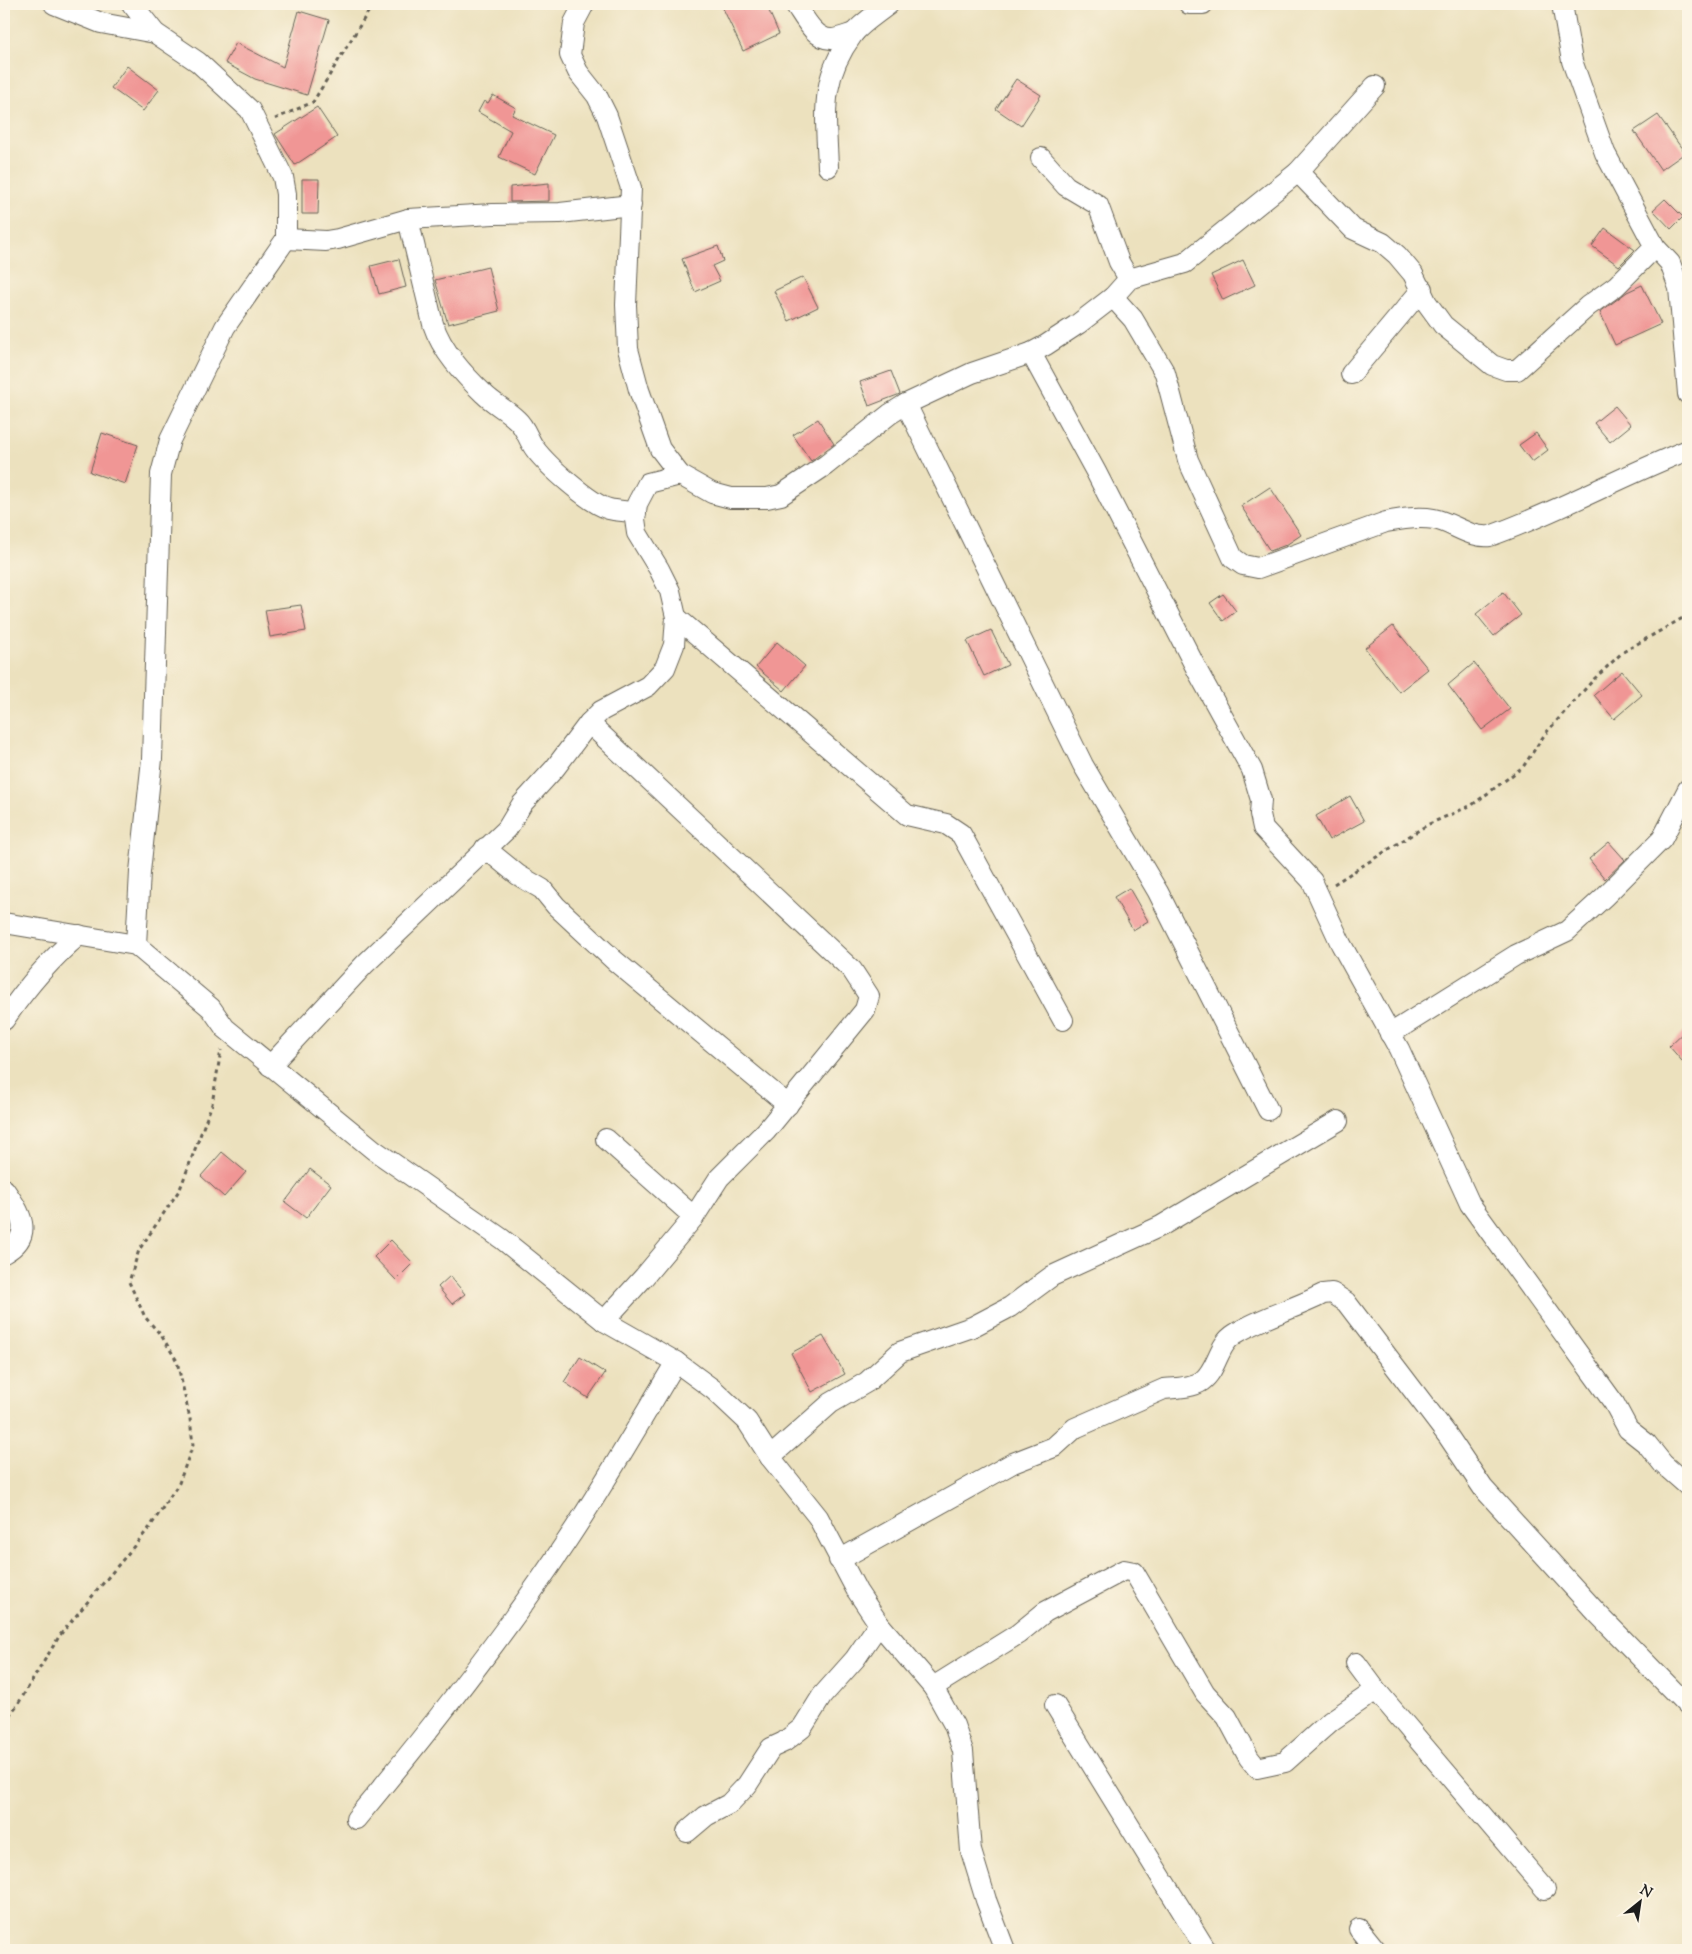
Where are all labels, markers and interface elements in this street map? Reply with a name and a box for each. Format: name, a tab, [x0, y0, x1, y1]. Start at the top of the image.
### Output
north arrow	[1614, 1876, 1664, 1926]
text: N	[1636, 1881, 1655, 1904]

